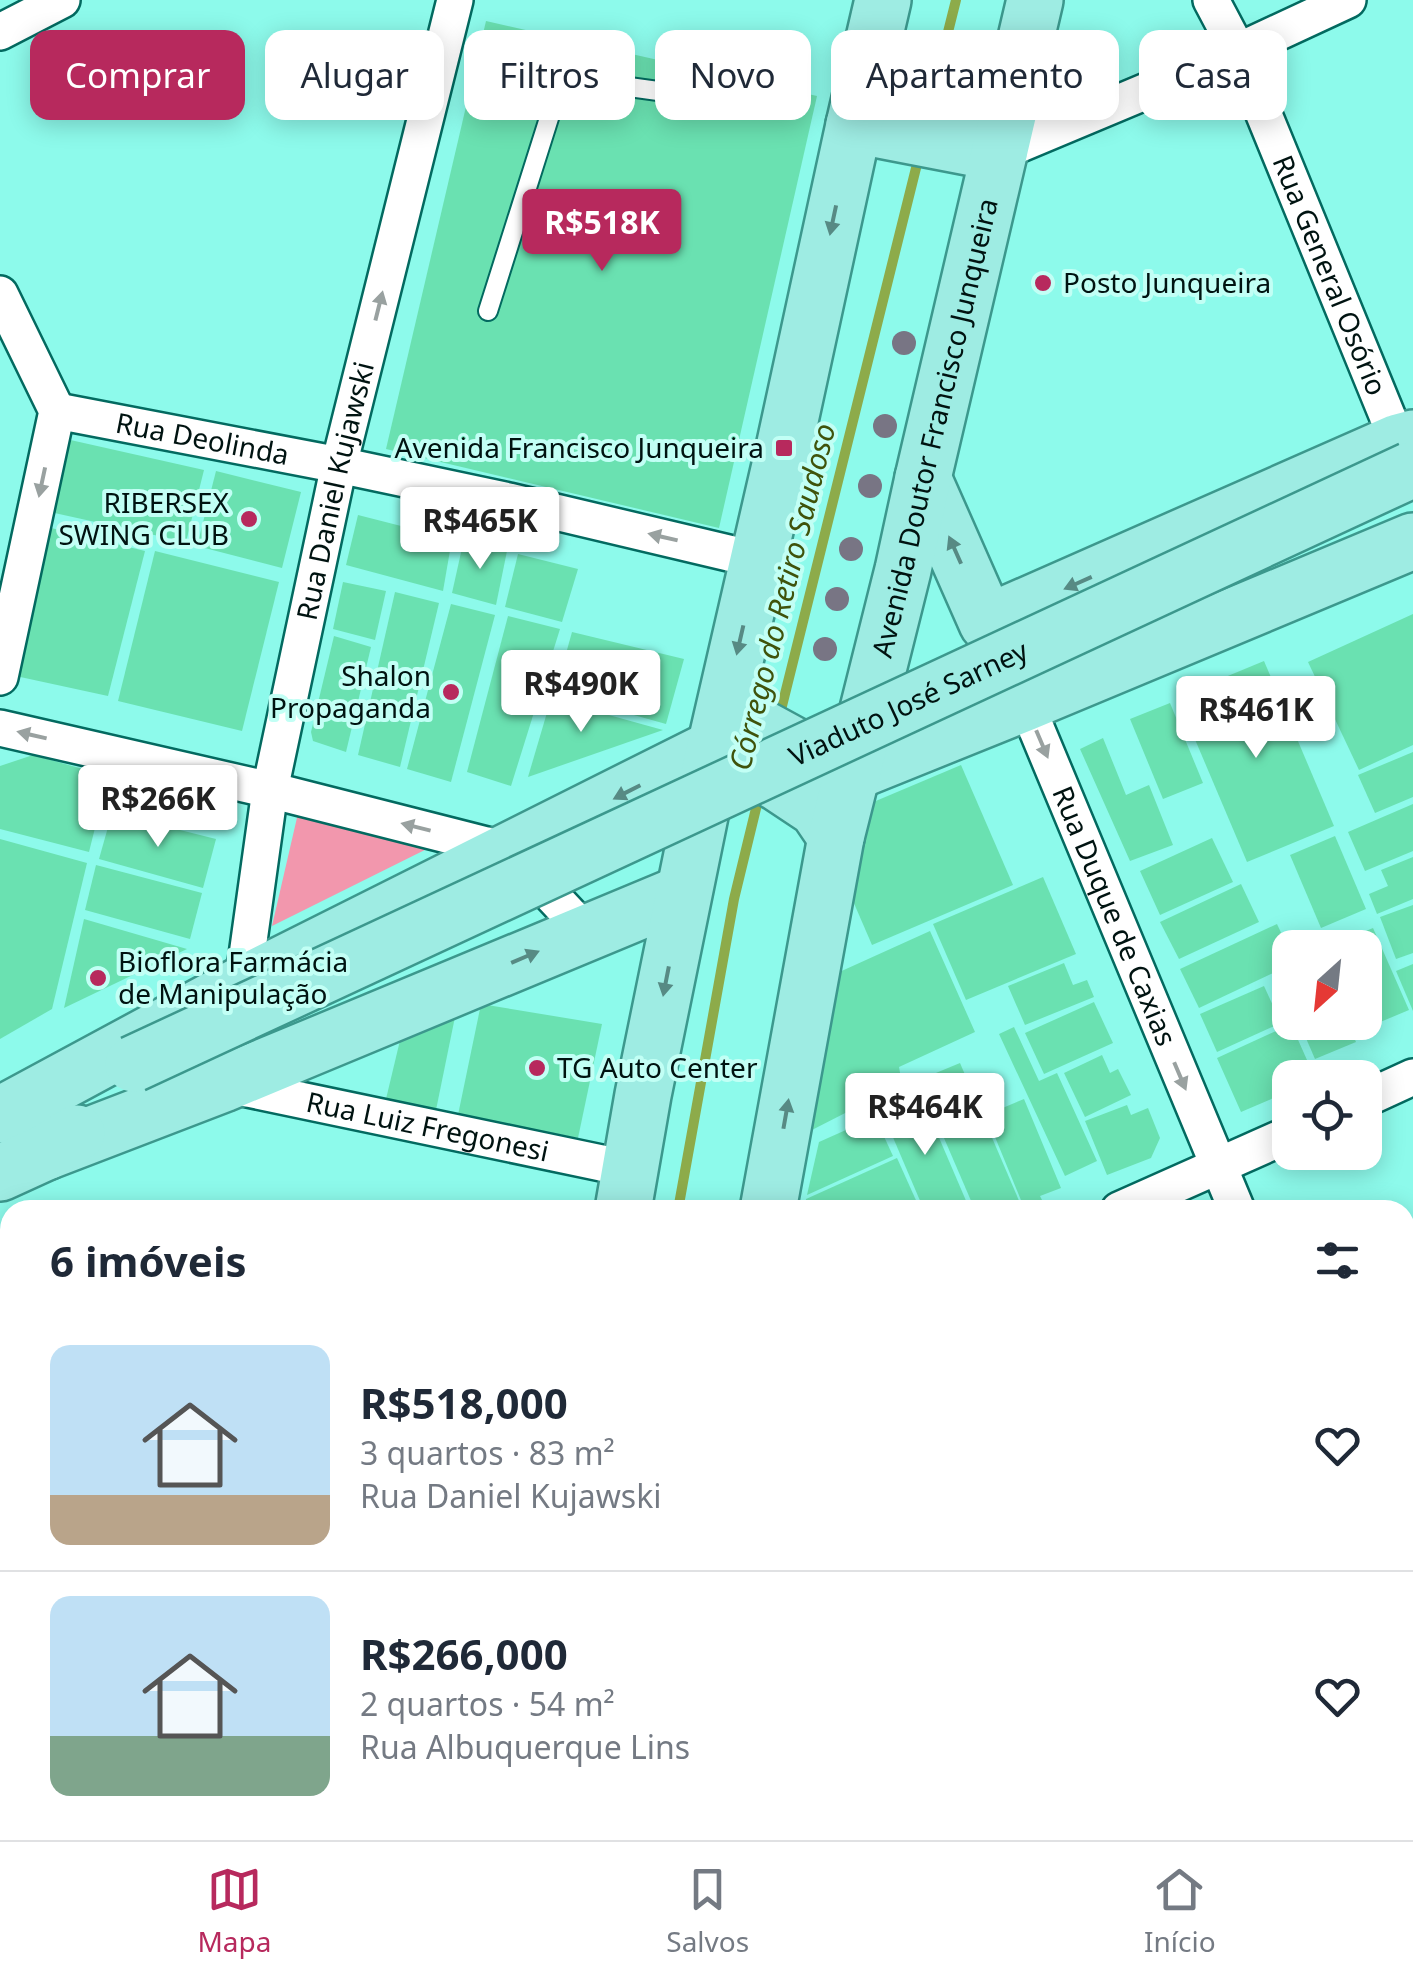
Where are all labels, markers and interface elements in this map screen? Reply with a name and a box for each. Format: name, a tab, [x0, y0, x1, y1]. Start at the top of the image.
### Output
chip: Comprar	[30, 30, 245, 120]
chip: Alugar	[265, 30, 444, 120]
chip: Filtros	[464, 30, 635, 120]
chip: Novo	[655, 30, 811, 120]
chip: Apartamento	[831, 30, 1119, 120]
chip: Casa	[1139, 30, 1287, 120]
street label: Rua General Osório	[1265, 149, 1397, 401]
pin: R$518K	[521, 189, 683, 274]
street label: Avenida Doutor Francisco Junqueira	[862, 194, 1006, 661]
text: R$518K	[544, 200, 660, 243]
one-way arrow	[825, 205, 840, 236]
place label: Posto Junqueira	[1063, 263, 1271, 301]
marker: Posto Junqueira	[1032, 272, 1054, 294]
one-way arrow	[372, 290, 387, 321]
street label: Rua Daniel Kujawski	[287, 357, 382, 623]
street label: Rua Deolinda	[113, 403, 292, 473]
water label: Córrego do Retiro Saudoso	[719, 419, 845, 775]
place label: Avenida Francisco Junqueira	[395, 428, 764, 466]
marker: Avenida Francisco Junqueira	[773, 437, 795, 459]
one-way arrow	[34, 467, 49, 498]
place label: RIBERSEX SWING CLUB	[58, 483, 230, 553]
pin: R$465K	[399, 487, 561, 572]
text: R$465K	[422, 498, 538, 541]
marker: RIBERSEX SWING CLUB	[238, 508, 260, 530]
one-way arrow	[647, 529, 678, 544]
one-way arrow	[947, 536, 963, 565]
one-way arrow	[1063, 575, 1093, 591]
one-way arrow	[732, 625, 747, 656]
street label: Viaduto José Sarney	[782, 631, 1034, 775]
pin: R$490K	[500, 650, 662, 735]
place label: Shalon Propaganda	[270, 656, 431, 726]
text: R$490K	[523, 661, 639, 704]
pin: R$461K	[1175, 676, 1337, 761]
marker: Shalon Propaganda	[440, 681, 462, 703]
text: R$461K	[1198, 687, 1314, 730]
one-way arrow	[16, 727, 47, 742]
one-way arrow	[1034, 729, 1050, 759]
pin: R$266K	[77, 765, 239, 850]
text: R$266K	[100, 776, 216, 819]
street label: Rua Duque de Caxias	[1044, 780, 1186, 1051]
one-way arrow	[613, 783, 642, 800]
one-way arrow	[400, 819, 431, 835]
north arrow	[1272, 930, 1382, 1040]
map controls	[1272, 930, 1382, 1170]
place label: Bioflora Farmácia de Manipulação	[118, 942, 348, 1012]
one-way arrow	[510, 949, 540, 965]
one-way arrow	[658, 965, 673, 997]
marker: Bioflora Farmácia de Manipulação	[87, 967, 109, 989]
place label: TG Auto Center	[557, 1048, 758, 1086]
marker: TG Auto Center	[526, 1057, 548, 1079]
button: locate	[1272, 1060, 1382, 1170]
one-way arrow	[1173, 1061, 1189, 1091]
pin: R$464K	[844, 1073, 1006, 1158]
street label: Rua Luiz Fregonesi	[303, 1082, 552, 1170]
text: R$464K	[867, 1084, 983, 1127]
one-way arrow	[779, 1099, 795, 1130]
text: 6 imóveis	[50, 1232, 247, 1289]
icon: filters	[1310, 1233, 1365, 1288]
text: R$518,000	[360, 1374, 568, 1431]
icon: home	[130, 1385, 250, 1505]
icon: heart	[1310, 1418, 1365, 1473]
text: 3 quartos · 83 m²	[360, 1431, 615, 1474]
text: Rua Daniel Kujawski	[360, 1474, 662, 1517]
text: R$266,000	[360, 1625, 568, 1682]
icon: home	[130, 1636, 250, 1756]
icon: heart	[1310, 1669, 1365, 1724]
text: 2 quartos · 54 m²	[360, 1682, 615, 1725]
text: Rua Albuquerque Lins	[360, 1725, 690, 1768]
tab: Mapa	[197, 1862, 271, 1960]
tab: Salvos	[666, 1862, 749, 1960]
tab: Início	[1144, 1862, 1216, 1960]

